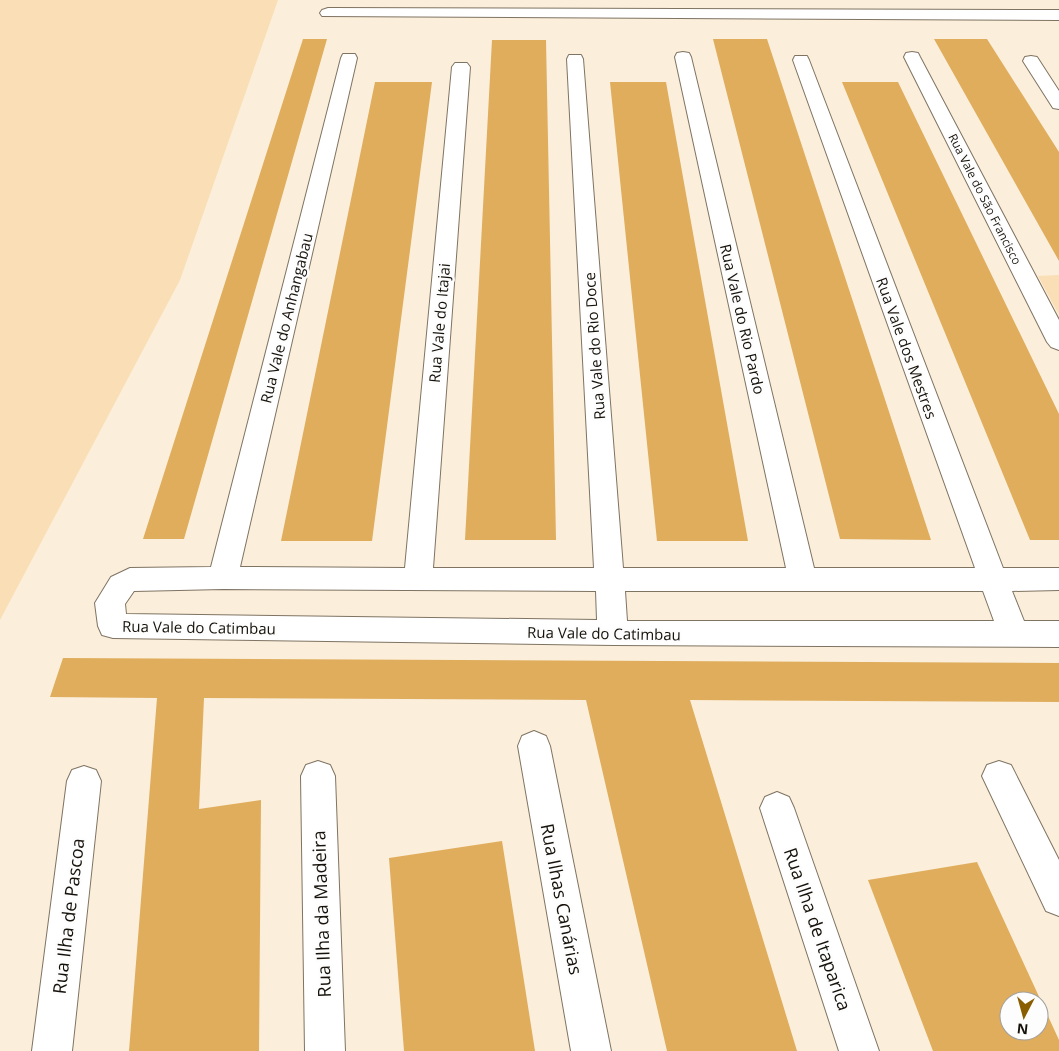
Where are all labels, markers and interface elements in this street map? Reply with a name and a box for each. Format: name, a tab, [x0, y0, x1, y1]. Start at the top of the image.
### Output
street label: Rua Vale do São Francisco	[944, 130, 1026, 268]
street label: Rua Vale do Anhangabau	[255, 231, 317, 405]
street label: Rua Vale do Rio Pardo	[716, 242, 770, 396]
street label: Rua Vale do Itajai	[424, 262, 454, 384]
street label: Rua Vale do Rio Doce	[579, 272, 609, 420]
street label: Rua Vale dos Mestres	[872, 274, 942, 422]
street label: Rua Vale do Catimbau	[122, 616, 276, 638]
street label: Rua Vale do Catimbau	[527, 622, 681, 644]
street label: Rua Ilhas Canárias	[536, 821, 588, 977]
street label: Rua Ilha da Madeira	[306, 830, 336, 998]
street label: Rua Ilha de Pascoa	[47, 837, 89, 995]
street label: Rua Ilha de Itaparica	[779, 844, 857, 1014]
north arrow	[999, 991, 1049, 1041]
text: N	[1016, 1019, 1029, 1039]

